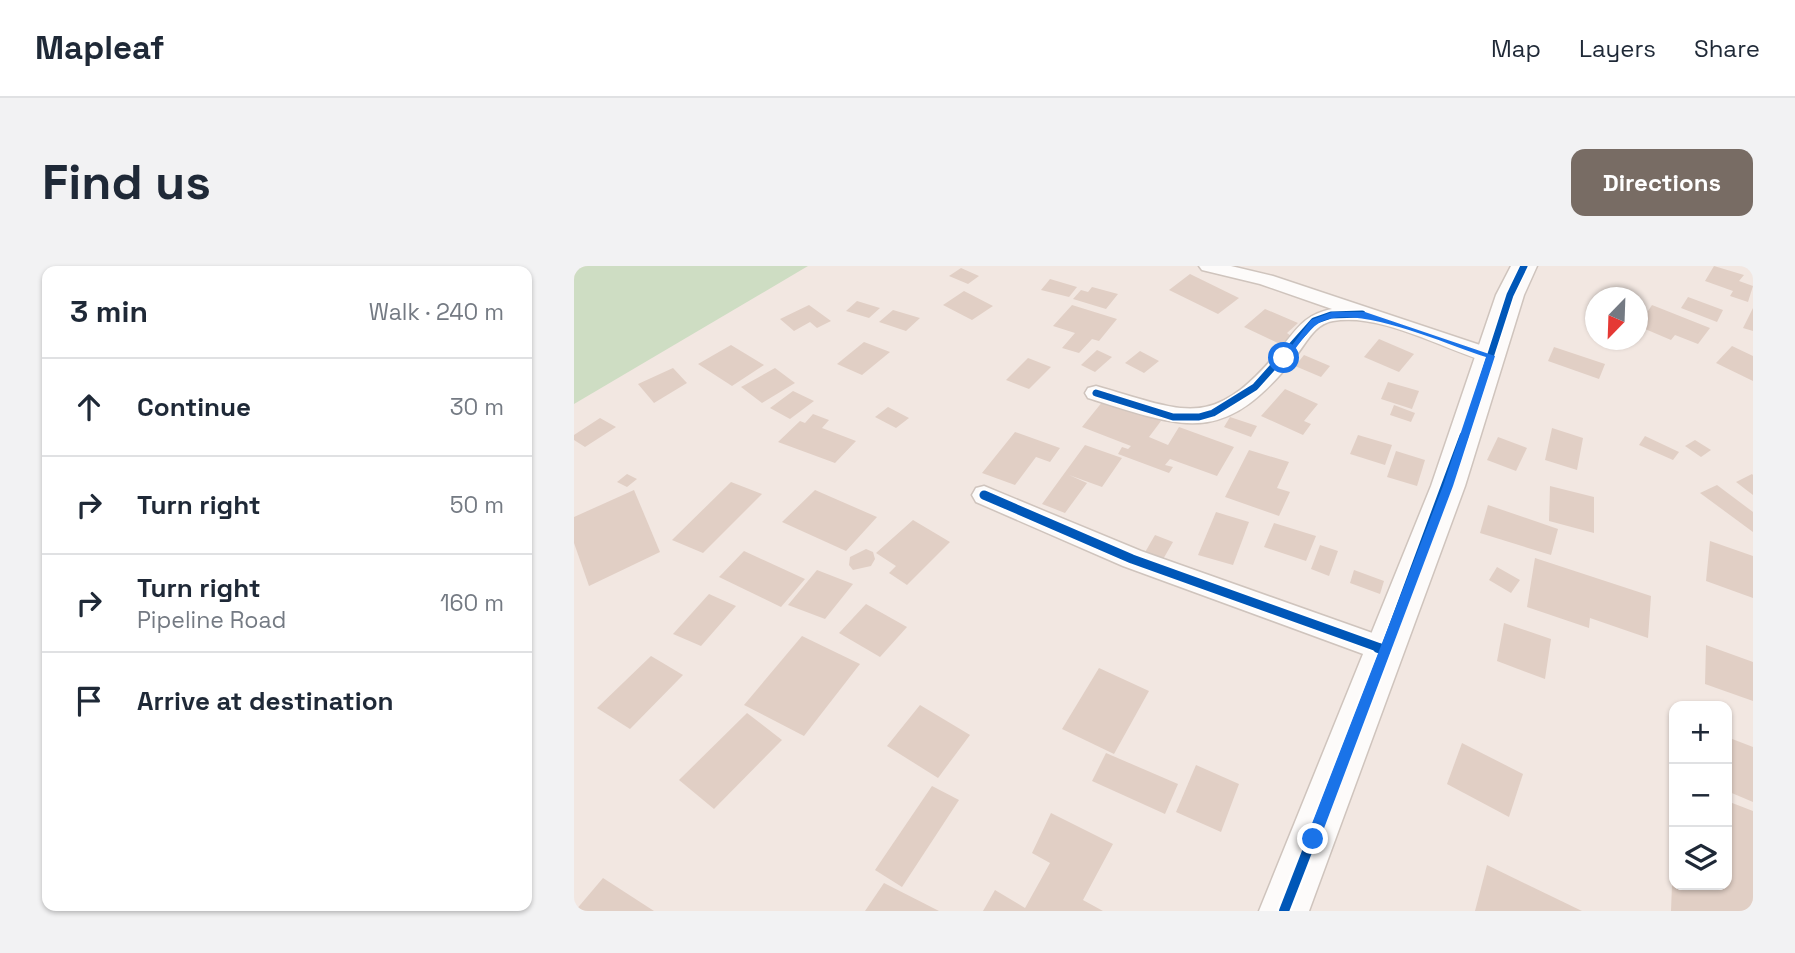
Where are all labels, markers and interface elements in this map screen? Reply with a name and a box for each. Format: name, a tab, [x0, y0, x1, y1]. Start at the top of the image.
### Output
text: Mapleaf	[35, 27, 164, 69]
text: Map	[1491, 33, 1541, 64]
text: Layers	[1579, 33, 1656, 64]
text: Share	[1694, 33, 1760, 64]
button: Directions	[1571, 149, 1753, 216]
text: Find us	[42, 151, 211, 213]
north arrow	[1585, 287, 1648, 350]
text: 3 min	[70, 292, 148, 331]
text: Walk · 240 m	[369, 297, 504, 327]
route start	[1268, 342, 1299, 373]
icon: ahead	[70, 388, 108, 426]
text: Continue	[137, 390, 251, 424]
text: 30 m	[450, 392, 504, 422]
icon: right	[70, 486, 108, 524]
text: Turn right	[137, 488, 261, 522]
text: 50 m	[450, 490, 504, 520]
text: Turn right	[137, 571, 261, 605]
icon: right	[70, 584, 108, 622]
text: 160 m	[440, 588, 504, 618]
text: Pipeline Road	[137, 605, 286, 635]
icon: arrive	[70, 682, 108, 720]
text: Arrive at destination	[137, 684, 394, 718]
map controls	[1669, 701, 1732, 890]
button: +	[1669, 701, 1732, 764]
button: −	[1669, 764, 1732, 827]
route end	[1297, 823, 1328, 854]
button: layers	[1669, 827, 1732, 890]

